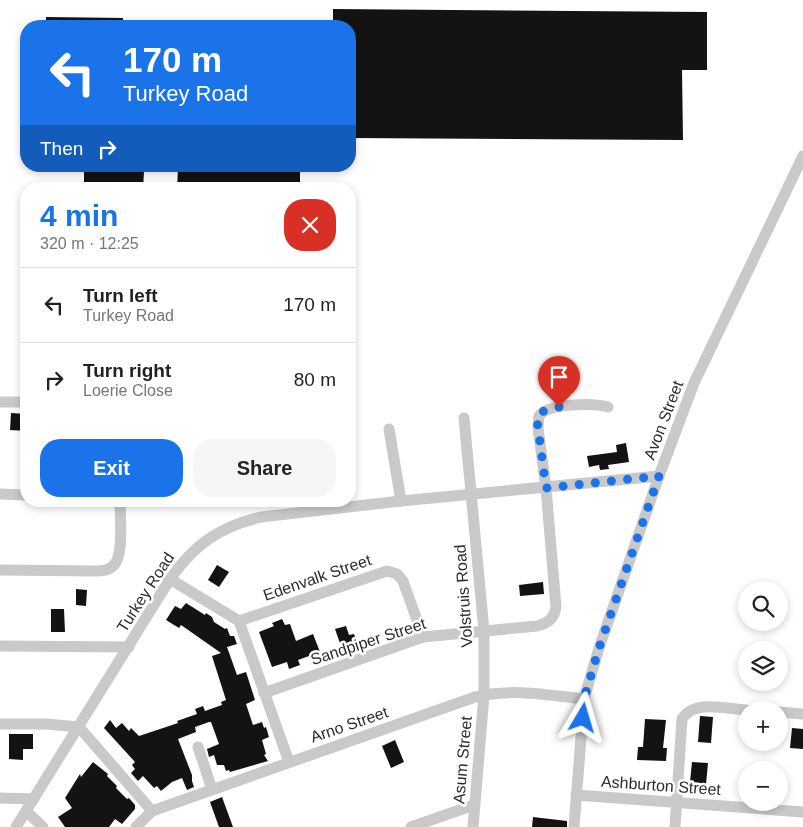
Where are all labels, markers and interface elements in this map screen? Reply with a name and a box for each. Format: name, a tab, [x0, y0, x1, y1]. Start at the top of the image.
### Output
icon: left	[40, 40, 105, 105]
text: 170 m	[123, 40, 222, 79]
text: Turkey Road	[123, 81, 248, 106]
icon: right	[93, 135, 121, 163]
text: Then	[40, 138, 83, 159]
text: 4 min	[40, 199, 118, 232]
button: close	[284, 199, 336, 251]
text: 320 m · 12:25	[40, 235, 139, 252]
text: Turn left	[83, 285, 158, 306]
icon: left	[40, 291, 68, 319]
text: 170 m	[283, 294, 336, 315]
text: Turkey Road	[83, 307, 174, 324]
pin	[538, 356, 580, 407]
text: Turn right	[83, 360, 171, 381]
icon: arrive	[545, 363, 573, 391]
icon: right	[40, 366, 68, 394]
text: 80 m	[294, 369, 336, 390]
street label: Avon Street	[641, 378, 687, 462]
text: Loerie Close	[83, 382, 173, 399]
button: Exit	[40, 439, 183, 497]
button: Share	[193, 439, 336, 497]
street label: Volstruis Road	[451, 544, 476, 648]
street label: Turkey Road	[114, 549, 177, 635]
street label: Edenvalk Street	[261, 551, 374, 604]
map controls	[738, 581, 788, 811]
button: search	[738, 581, 788, 631]
street label: Sandpiper Street	[308, 615, 428, 668]
button: layers	[738, 641, 788, 691]
position arrow	[556, 691, 608, 743]
button: +	[738, 701, 788, 751]
street label: Arno Street	[308, 703, 391, 746]
street label: Asum Street	[450, 715, 475, 805]
button: −	[738, 761, 788, 811]
street label: Ashburton Street	[600, 773, 722, 798]

